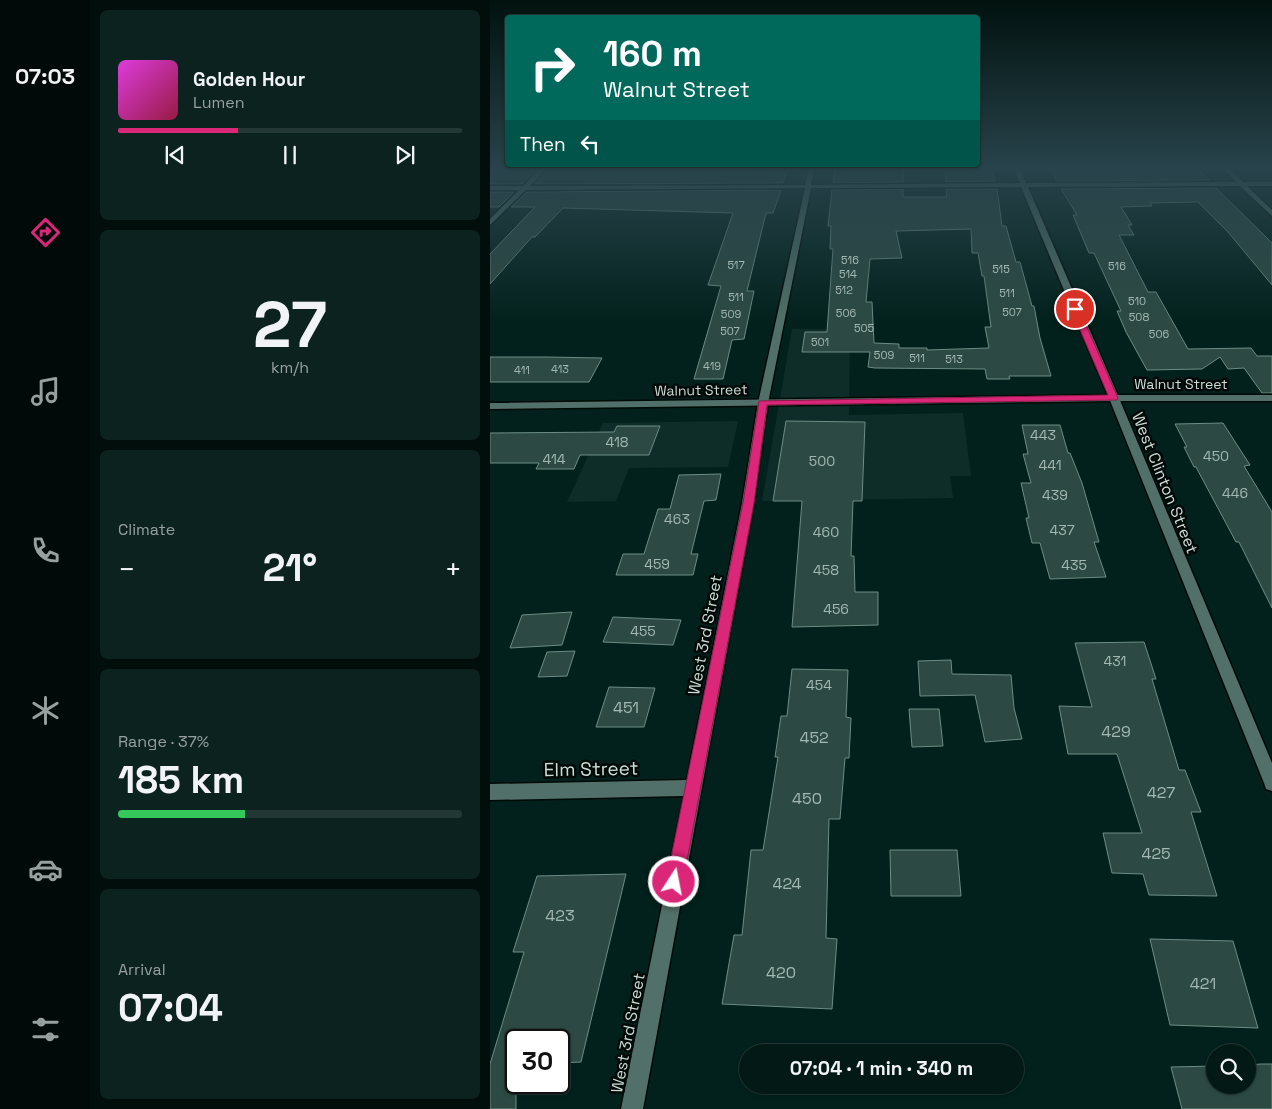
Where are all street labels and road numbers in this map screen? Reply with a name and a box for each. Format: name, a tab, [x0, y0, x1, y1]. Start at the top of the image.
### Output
street label: Walnut Street	[1134, 375, 1228, 393]
street label: Walnut Street	[654, 380, 748, 400]
street label: West Clinton Street	[1127, 409, 1203, 557]
street label: West 3rd Street	[683, 573, 727, 697]
street label: Elm Street	[543, 756, 639, 782]
street label: West 3rd Street	[606, 971, 650, 1095]

